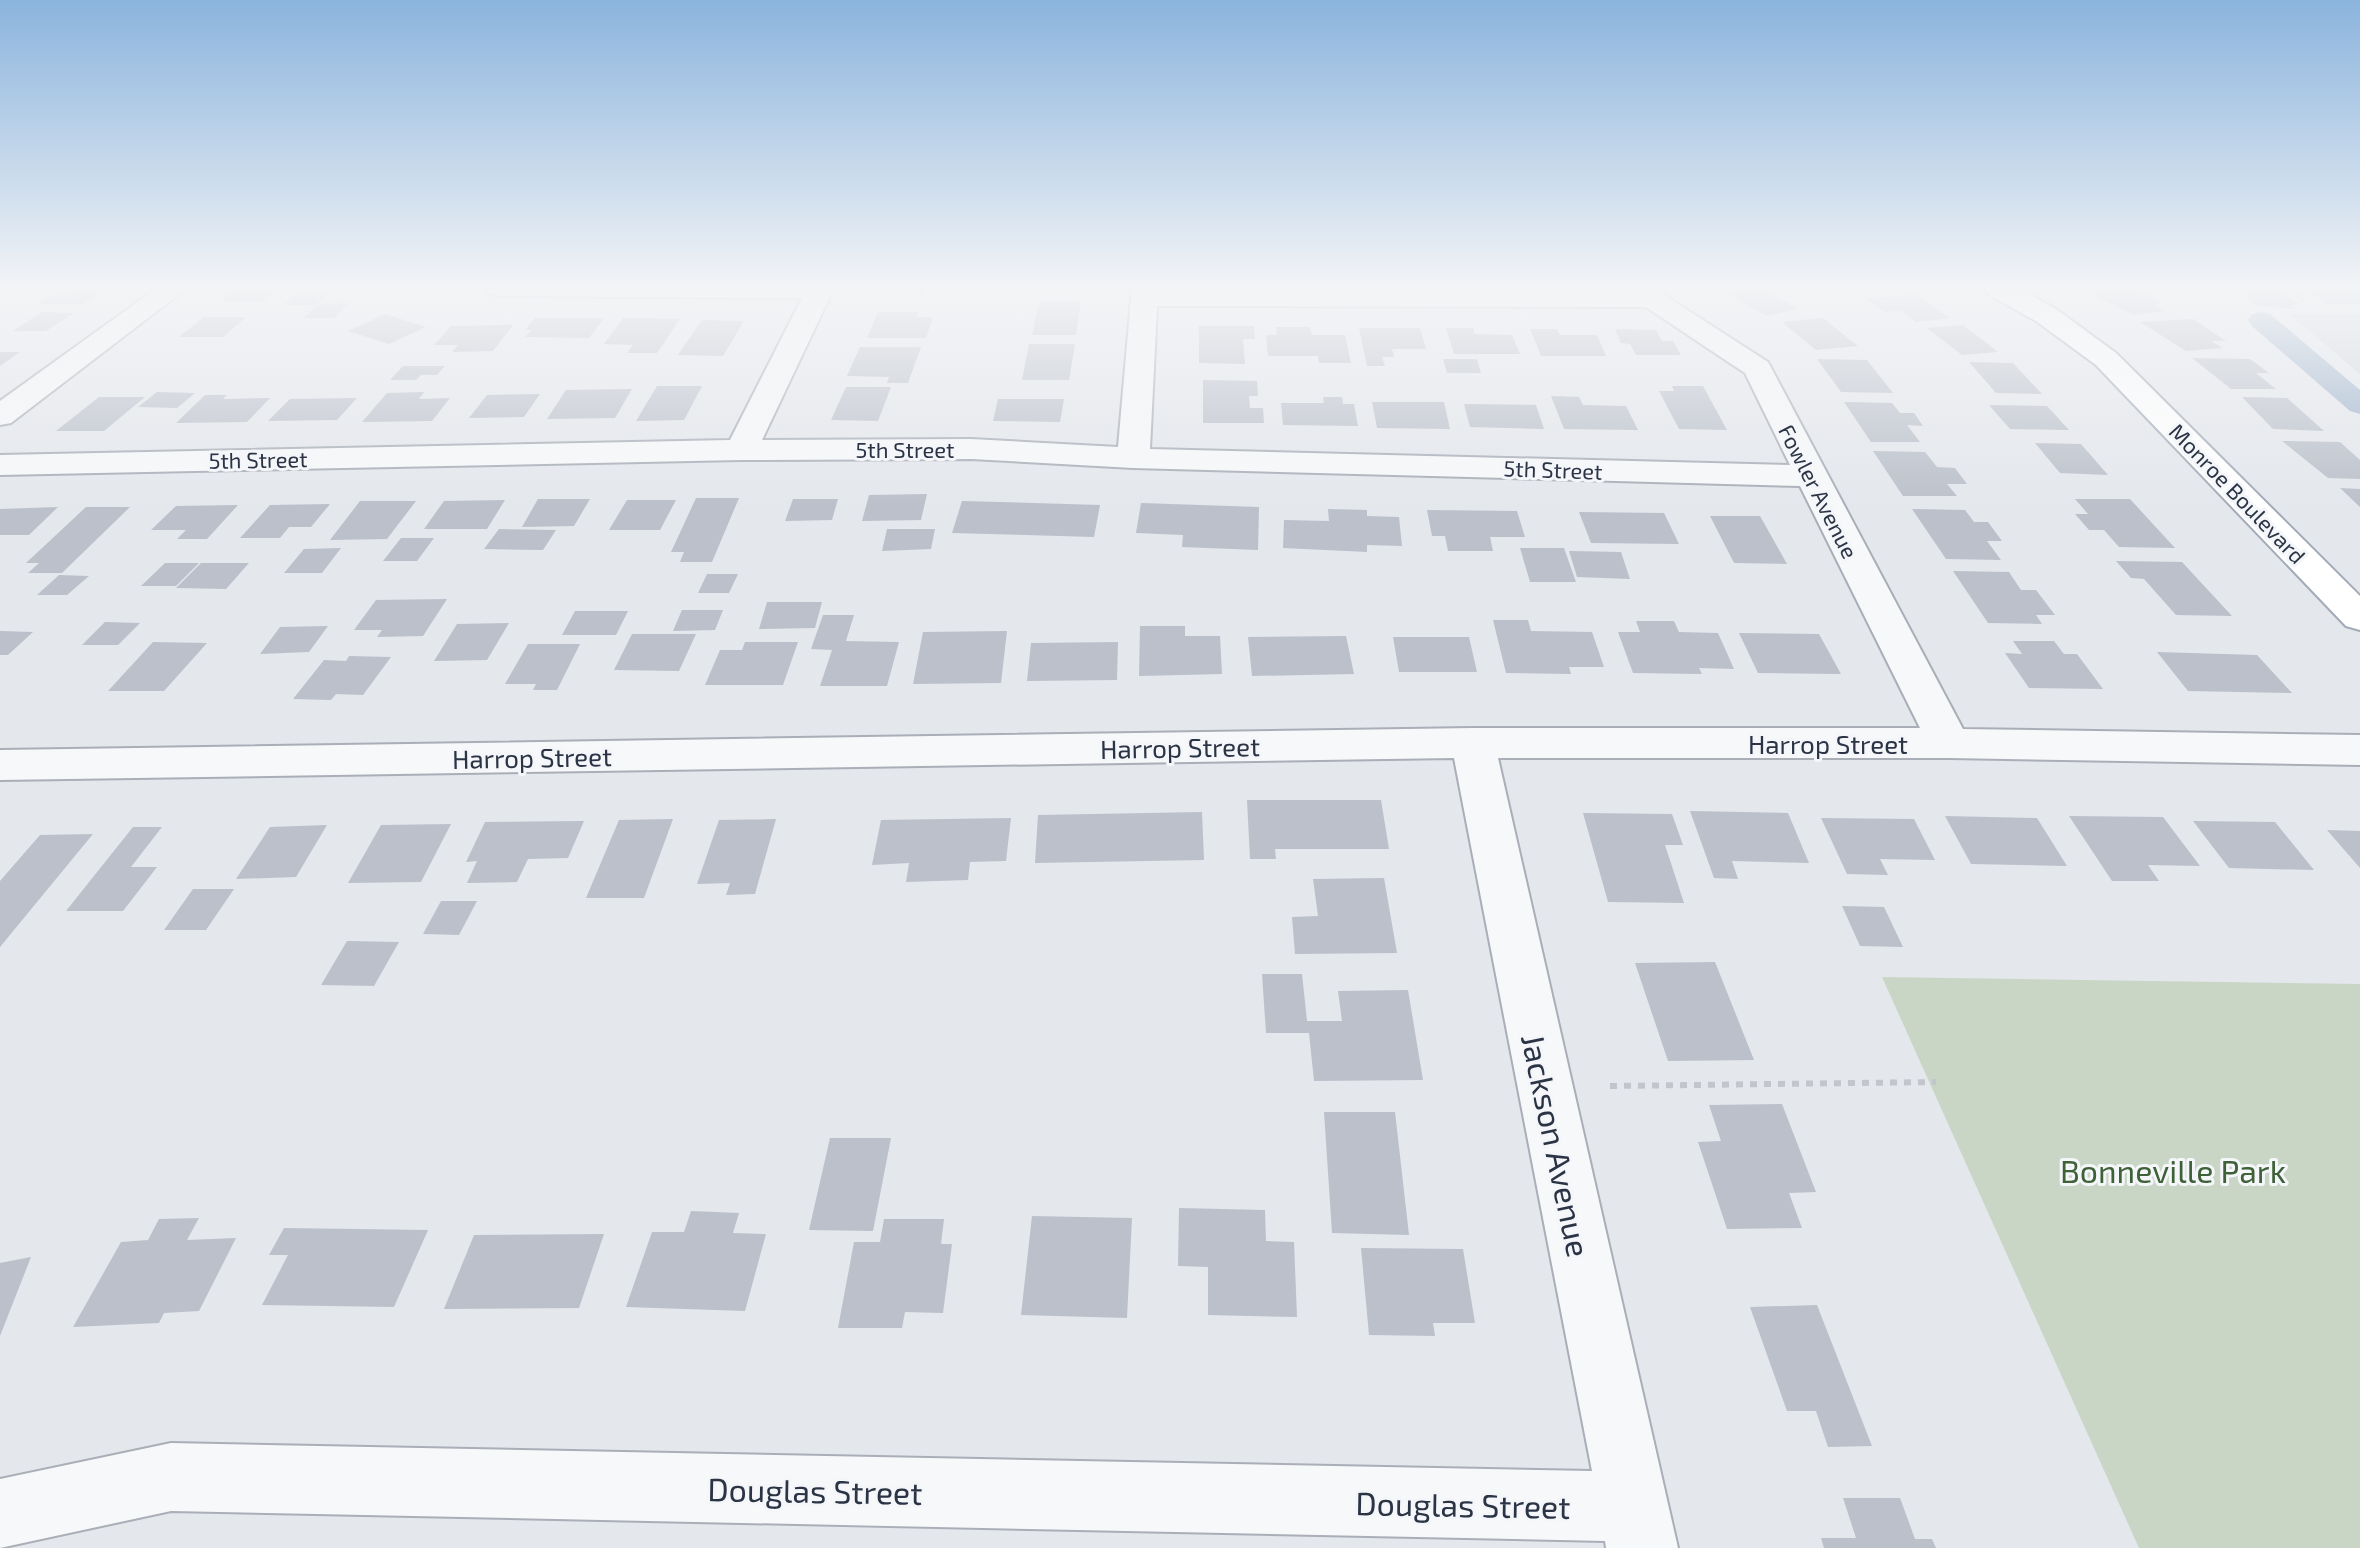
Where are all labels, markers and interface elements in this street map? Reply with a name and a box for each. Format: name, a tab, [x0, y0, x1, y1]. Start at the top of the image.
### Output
street label: Monroe Boulevard	[2165, 418, 2311, 568]
street label: Fowler Avenue	[1774, 420, 1864, 562]
street label: 5th Street	[855, 436, 955, 462]
street label: 5th Street	[208, 445, 308, 473]
street label: 5th Street	[1503, 454, 1603, 484]
street label: Harrop Street	[1748, 728, 1908, 759]
street label: Harrop Street	[1100, 730, 1260, 764]
street label: Harrop Street	[452, 740, 612, 774]
street label: Jackson Avenue	[1515, 1030, 1599, 1260]
park label: Bonneville Park	[2060, 1151, 2286, 1189]
street label: Douglas Street	[707, 1469, 923, 1511]
street label: Douglas Street	[1355, 1483, 1571, 1525]

